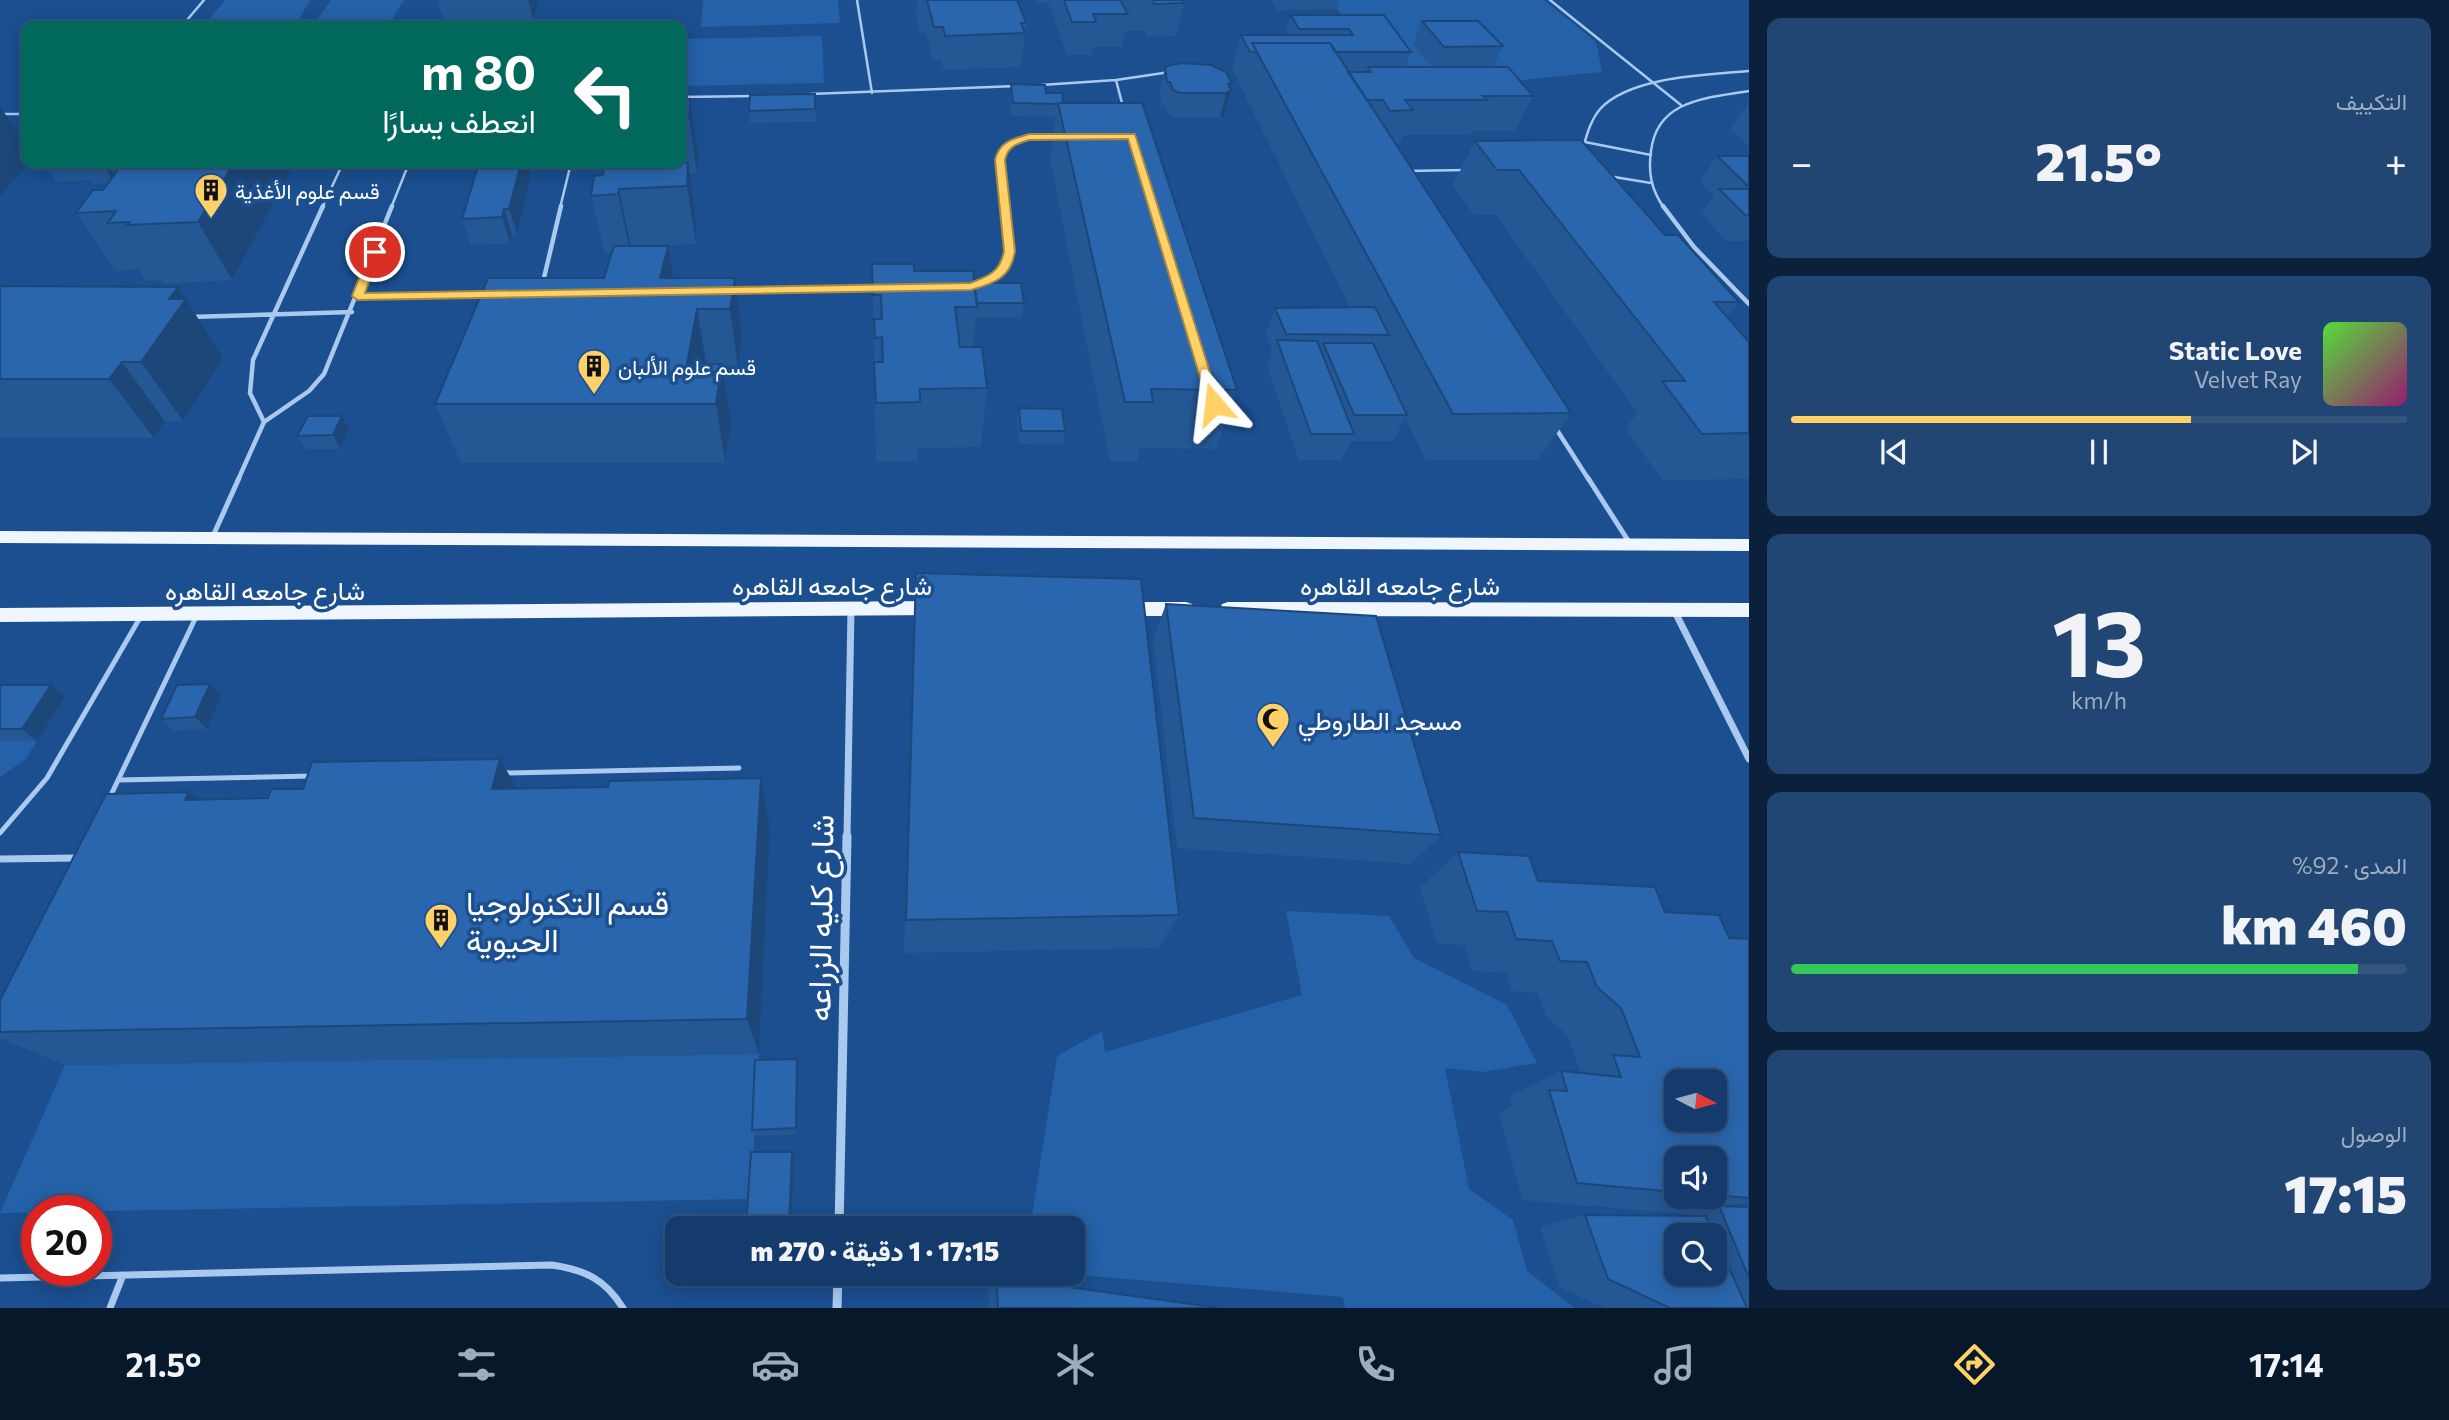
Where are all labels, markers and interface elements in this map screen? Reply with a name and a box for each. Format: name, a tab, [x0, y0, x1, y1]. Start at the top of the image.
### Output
text: 80 m	[421, 40, 536, 100]
icon: left	[560, 49, 651, 140]
text: التكييف	[2336, 87, 2407, 115]
text: انعطف يسارًا	[382, 100, 536, 140]
text: 21.5°	[2035, 128, 2162, 192]
text: −	[1791, 138, 1813, 185]
text: +	[2385, 138, 2407, 185]
building icon: قسم علوم الأغذية	[192, 171, 230, 220]
place label: قسم علوم الأغذية	[235, 178, 380, 206]
pin	[345, 222, 405, 282]
icon: arrive	[356, 233, 394, 271]
text: Static Love	[2169, 334, 2302, 365]
building icon: قسم علوم الألبان	[575, 347, 613, 396]
place label: قسم علوم الألبان	[618, 354, 756, 382]
text: Velvet Ray	[2194, 365, 2302, 393]
position arrow	[1177, 367, 1251, 441]
icon: previous	[1875, 433, 1913, 471]
icon: pause	[2080, 433, 2118, 471]
icon: next	[2285, 433, 2323, 471]
street label: شارع جامعه القاهره	[732, 569, 932, 604]
street label: شارع جامعه القاهره	[1300, 569, 1500, 604]
street label: شارع جامعه القاهره	[165, 574, 365, 609]
text: 13	[2052, 584, 2146, 696]
text: km/h	[2071, 686, 2127, 714]
mosque icon: مسجد الطاروطي	[1254, 700, 1292, 749]
place label: مسجد الطاروطي	[1298, 704, 1462, 742]
street label: شارع كليه الزراعه	[797, 814, 845, 1022]
text: المدى · 92%	[2292, 851, 2407, 879]
place label: قسم التكنولوجيا الحيوية	[466, 882, 669, 961]
text: 460 km	[2221, 892, 2407, 956]
building icon: قسم التكنولوجيا الحيوية	[422, 901, 460, 950]
north arrow	[1664, 1069, 1727, 1132]
map controls	[1664, 1069, 1727, 1286]
text: الوصول	[2341, 1119, 2407, 1147]
button: sound	[1664, 1146, 1727, 1209]
text: 17:15	[2284, 1160, 2407, 1224]
speed limit sign: 20	[21, 1195, 112, 1286]
button: search	[1664, 1223, 1727, 1286]
text: 17:15 · 1 دقيقة · 270 m	[751, 1235, 999, 1266]
icon: filters	[452, 1340, 501, 1389]
icon: car	[751, 1340, 800, 1389]
icon: climate	[1051, 1340, 1100, 1389]
icon: phone	[1351, 1340, 1400, 1389]
icon: music	[1650, 1340, 1699, 1389]
icon: directions	[1950, 1340, 1999, 1389]
text: 21.5°	[125, 1344, 201, 1384]
text: 17:14	[2249, 1344, 2324, 1384]

